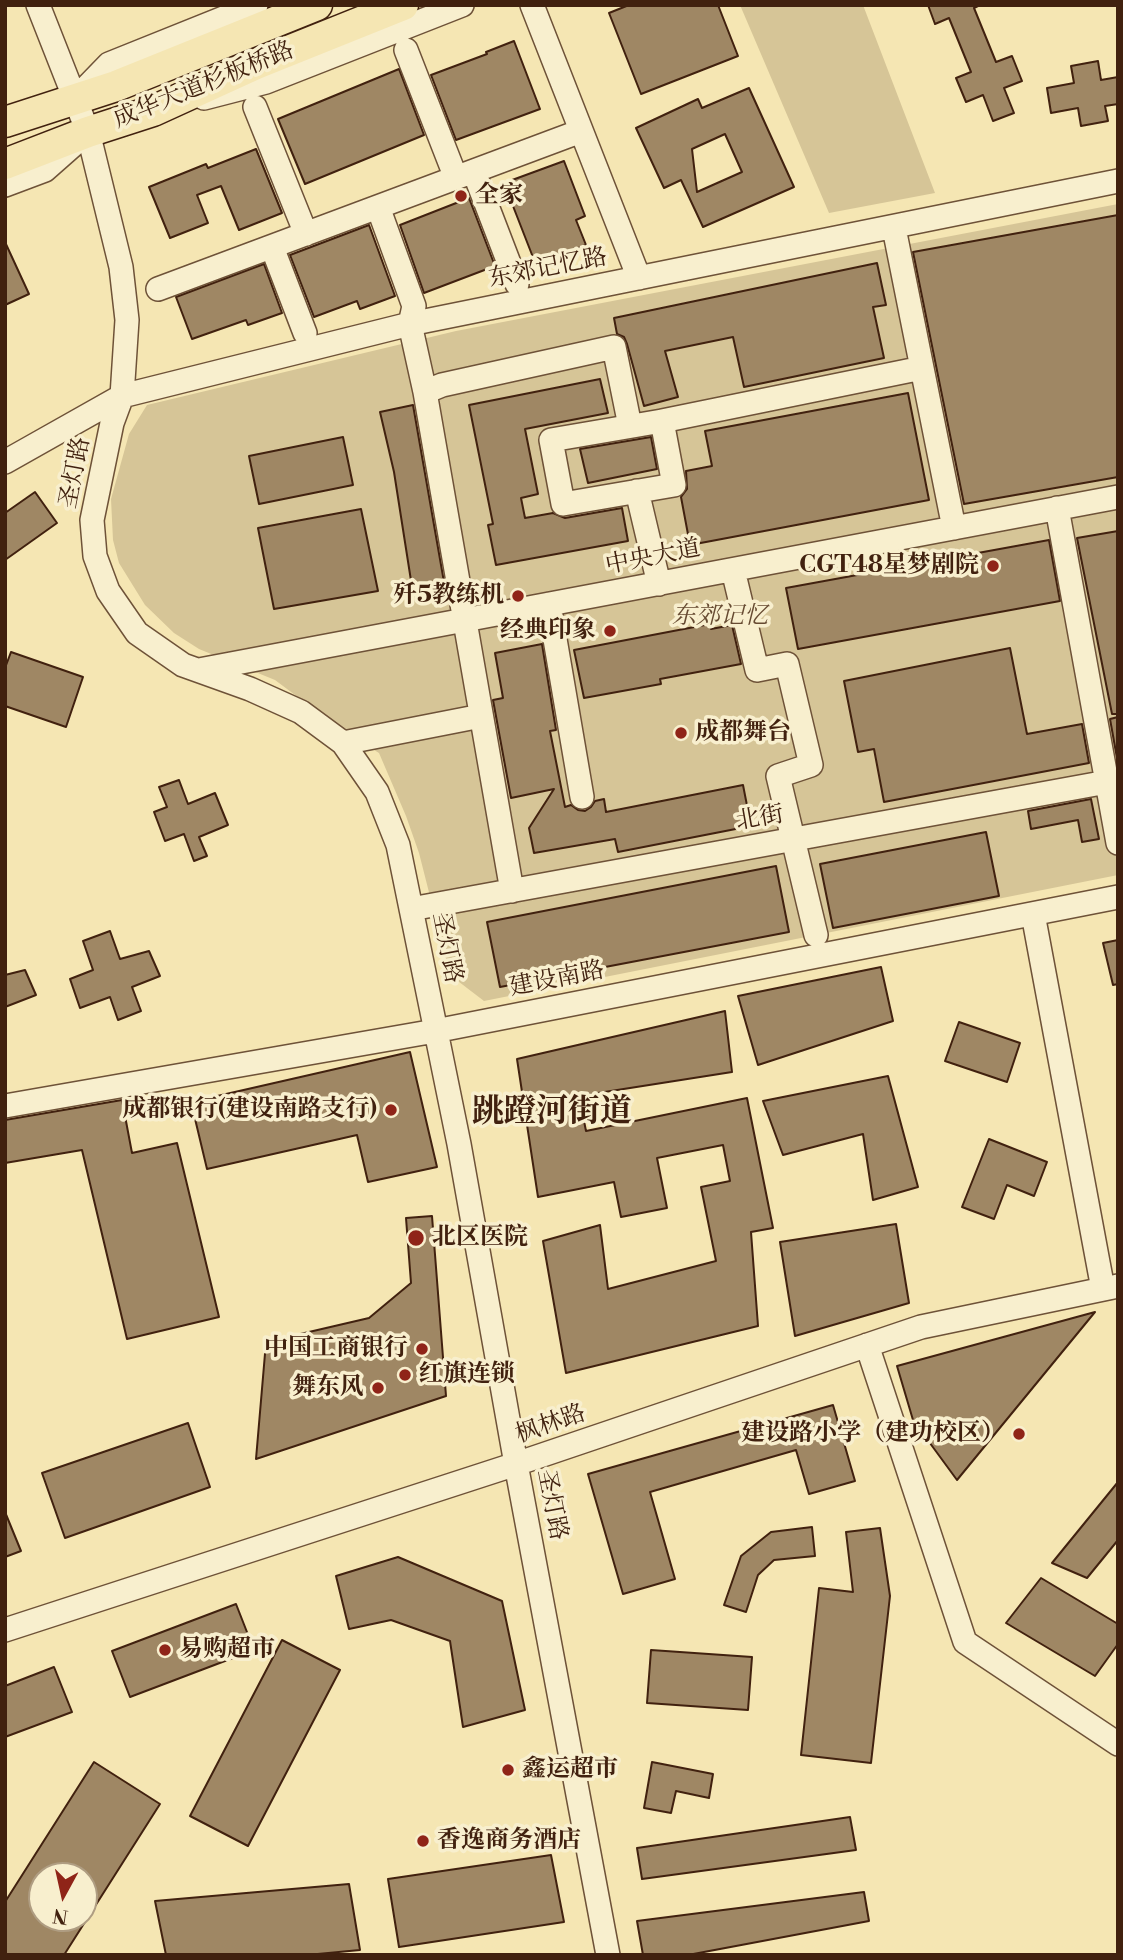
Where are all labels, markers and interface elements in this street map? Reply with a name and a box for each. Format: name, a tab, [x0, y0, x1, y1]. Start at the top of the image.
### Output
street label: 成华大道杉板桥路	[110, 37, 298, 135]
place label: 全家	[475, 182, 523, 210]
marker: 全家	[453, 188, 469, 204]
street label: 东郊记忆路	[486, 243, 610, 295]
street label: 圣灯路	[55, 435, 97, 511]
street label: 中央大道	[603, 535, 703, 581]
place label: CGT48星梦剧院	[799, 552, 979, 580]
marker: CGT48星梦剧院	[985, 558, 1001, 574]
place label: 歼5教练机	[393, 582, 504, 610]
marker: 歼5教练机	[510, 588, 526, 604]
park label: 东郊记忆	[672, 603, 768, 631]
place label: 经典印象	[500, 617, 596, 645]
marker: 经典印象	[602, 623, 618, 639]
place label: 成都舞台	[695, 719, 791, 747]
marker: 成都舞台	[673, 725, 689, 741]
street label: 北街	[734, 801, 786, 837]
street label: 圣灯路	[425, 910, 467, 986]
street label: 建设南路	[507, 957, 607, 1003]
district label: 跳蹬河街道	[472, 1094, 632, 1132]
place label: 成都银行(建设南路支行)	[122, 1096, 377, 1124]
marker: 成都银行(建设南路支行)	[383, 1102, 399, 1118]
place label: 北区医院	[432, 1224, 528, 1252]
marker: 北区医院	[406, 1228, 426, 1248]
place label: 中国工商银行	[264, 1335, 408, 1363]
marker: 中国工商银行	[414, 1341, 430, 1357]
place label: 红旗连锁	[419, 1361, 515, 1389]
marker: 红旗连锁	[397, 1367, 413, 1383]
place label: 舞东风	[292, 1374, 364, 1402]
marker: 舞东风	[370, 1380, 386, 1396]
street label: 枫林路	[512, 1400, 590, 1450]
place label: 建设路小学（建功校区）	[741, 1420, 1005, 1448]
marker: 建设路小学（建功校区）	[1011, 1426, 1027, 1442]
street label: 圣灯路	[530, 1467, 572, 1543]
place label: 易购超市	[179, 1636, 275, 1664]
marker: 易购超市	[157, 1642, 173, 1658]
place label: 鑫运超市	[522, 1756, 618, 1784]
marker: 鑫运超市	[500, 1762, 516, 1778]
place label: 香逸商务酒店	[437, 1827, 581, 1855]
marker: 香逸商务酒店	[415, 1833, 431, 1849]
north arrow	[28, 1862, 98, 1932]
text: N	[51, 1903, 69, 1929]

